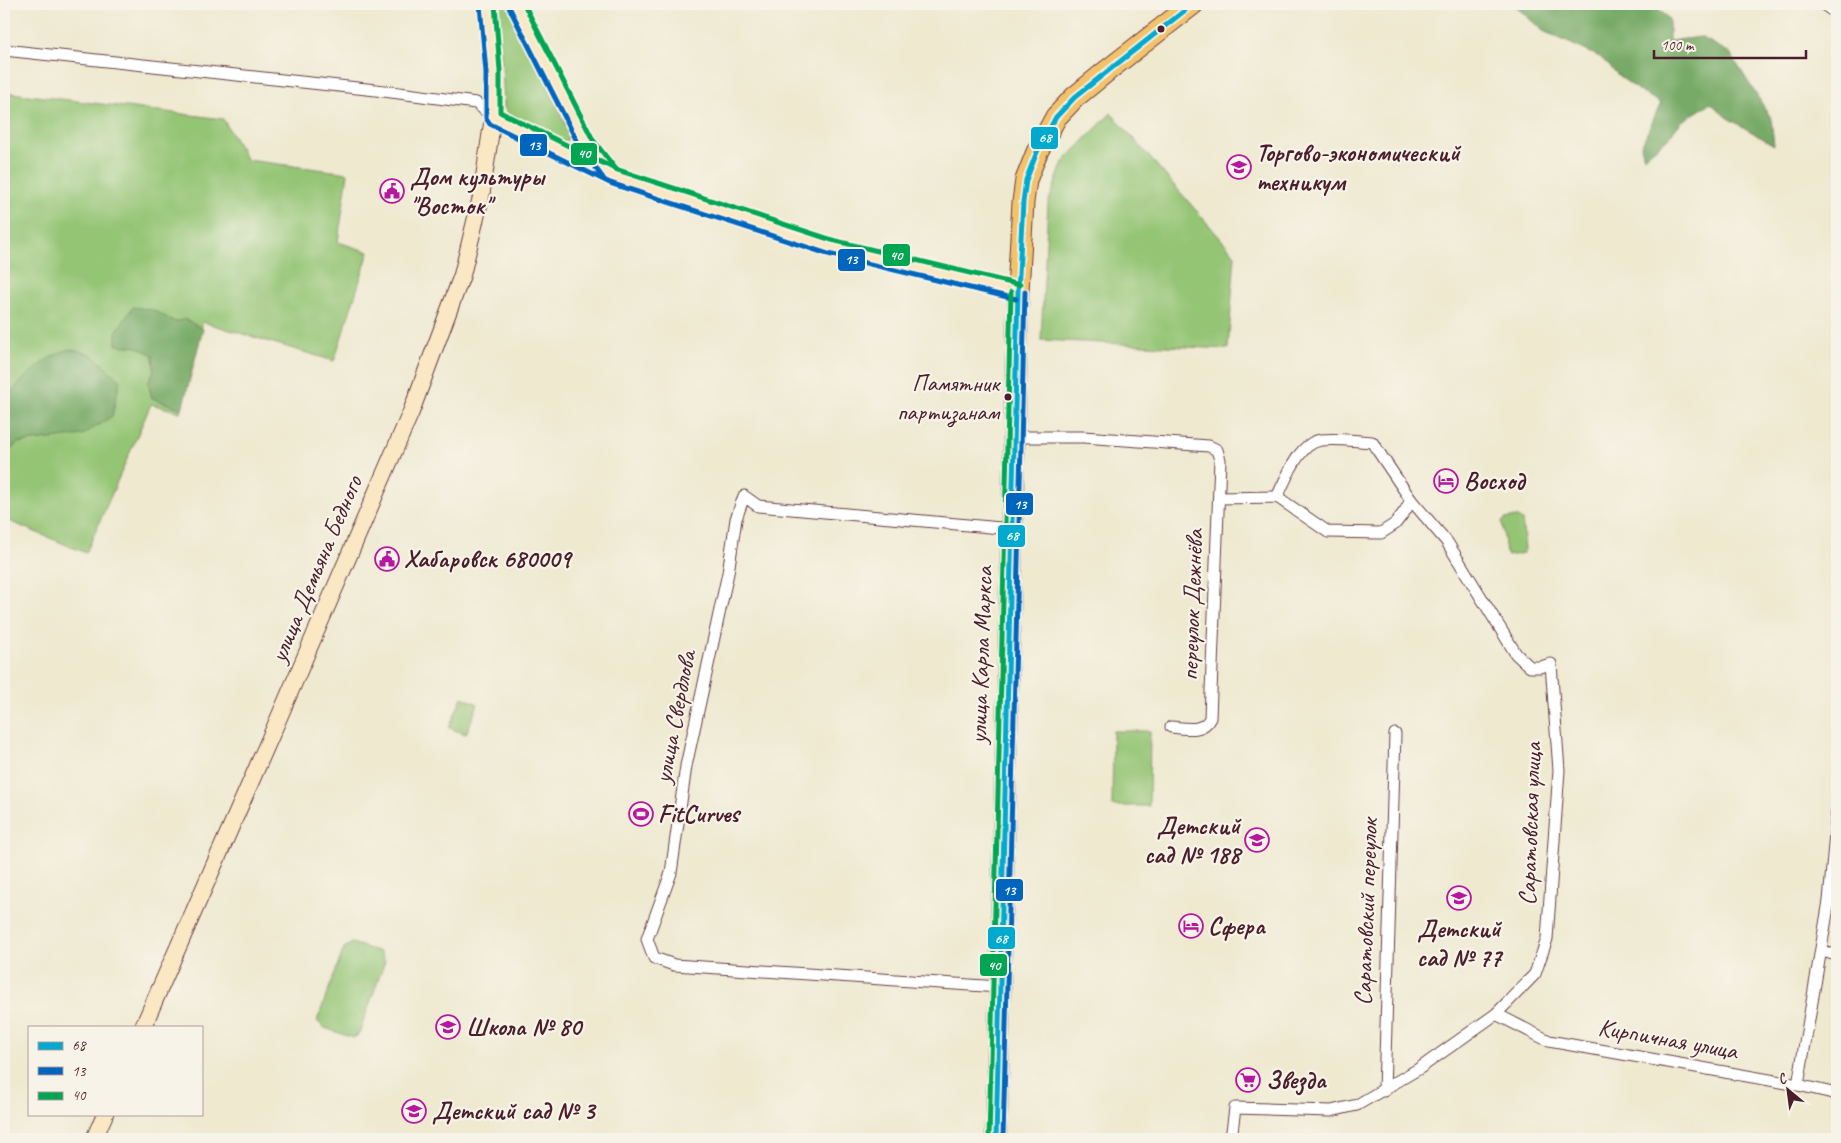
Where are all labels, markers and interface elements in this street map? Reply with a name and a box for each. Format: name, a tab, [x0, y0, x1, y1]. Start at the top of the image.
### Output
unlabelled marker	[1156, 24, 1166, 34]
scale bar	[1654, 28, 1806, 60]
text: 100 m	[1661, 36, 1695, 55]
line badge: 68	[1030, 126, 1059, 150]
text: 68	[1039, 129, 1053, 146]
line badge: 13	[519, 133, 548, 157]
text: 13	[528, 137, 542, 154]
place label: Торгово-экономический техникум	[1256, 137, 1462, 198]
line badge: 40	[570, 142, 598, 166]
text: 40	[578, 145, 592, 162]
school or university icon: Торгово-экономический техникум	[1226, 154, 1252, 180]
place label: Дом культуры "Восток"	[410, 161, 546, 222]
public building icon: Дом культуры "Восток"	[379, 178, 405, 204]
line badge: 40	[882, 243, 911, 267]
text: 40	[890, 247, 904, 264]
line badge: 13	[837, 248, 866, 272]
text: 13	[845, 251, 859, 268]
place label: Памятник партизанам	[897, 368, 1001, 428]
marker: Памятник партизанам	[1003, 392, 1013, 402]
place label: Восход	[1464, 465, 1527, 497]
hotel icon: Восход	[1433, 468, 1459, 494]
street label: улица Демьяна Бедного	[262, 470, 370, 669]
line badge: 13	[1005, 492, 1034, 516]
text: 13	[1014, 496, 1028, 513]
line badge: 68	[997, 524, 1026, 548]
text: 68	[1006, 527, 1020, 544]
street label: переулок Дежнёва	[1173, 527, 1211, 681]
place label: Хабаровск 680009	[404, 543, 573, 575]
public building icon: Хабаровск 680009	[374, 546, 400, 572]
street label: улица Карла Маркса	[962, 564, 1000, 746]
street label: улица Свердлова	[646, 646, 704, 788]
street label: Саратовская улица	[1511, 740, 1549, 906]
place label: FitCurves	[658, 798, 741, 830]
sports icon: FitCurves	[628, 801, 654, 827]
place label: Детский сад № 188	[1144, 810, 1243, 871]
street label: Саратовский переулок	[1347, 815, 1385, 1006]
school or university icon: Детский сад № 188	[1244, 827, 1270, 853]
line badge: 13	[995, 878, 1024, 902]
text: 13	[1003, 882, 1017, 899]
school or university icon: Детский сад № 77	[1446, 885, 1472, 911]
place label: Сфера	[1208, 910, 1267, 942]
hotel icon: Сфера	[1178, 913, 1204, 939]
place label: Детский сад № 77	[1417, 913, 1504, 974]
line badge: 68	[987, 926, 1016, 950]
text: 68	[995, 930, 1009, 947]
line badge: 40	[979, 953, 1008, 977]
text: 40	[988, 957, 1002, 974]
place label: Школа № 80	[466, 1011, 584, 1043]
street label: Кирпичная улица	[1596, 1011, 1742, 1067]
school or university icon: Школа № 80	[435, 1014, 461, 1040]
legend	[28, 1026, 202, 1116]
text: 68	[72, 1036, 87, 1055]
text: 13	[72, 1062, 87, 1081]
place label: Звезда	[1266, 1064, 1328, 1096]
north arrow	[1764, 1066, 1814, 1116]
supermarket icon: Звезда	[1235, 1067, 1261, 1093]
text: С	[1775, 1069, 1791, 1088]
text: 40	[72, 1086, 87, 1105]
place label: Детский сад № 3	[432, 1095, 597, 1127]
school or university icon: Детский сад № 3	[401, 1098, 427, 1124]

